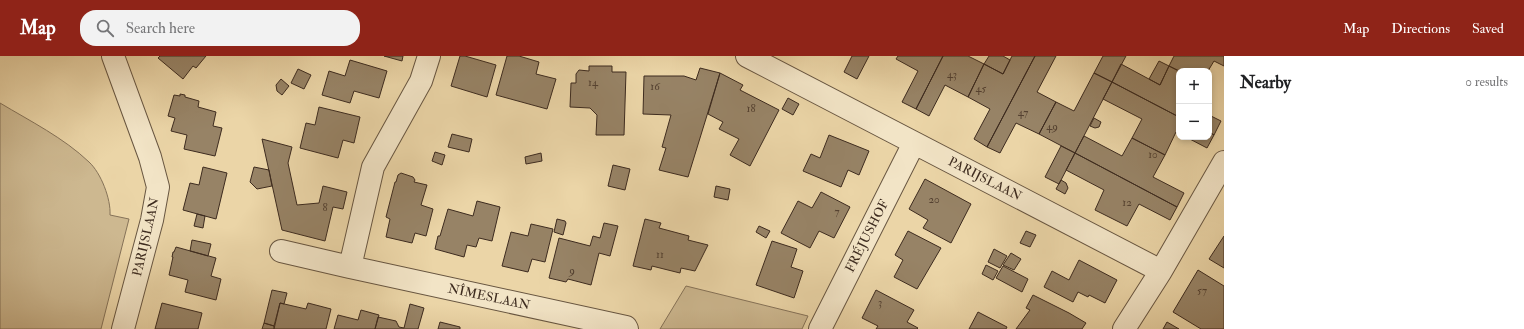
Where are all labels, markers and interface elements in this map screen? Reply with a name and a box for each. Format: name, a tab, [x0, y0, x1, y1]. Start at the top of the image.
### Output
search box	[80, 10, 360, 46]
text: Map	[20, 16, 56, 40]
icon: search	[94, 17, 116, 39]
text: Search here	[126, 19, 195, 38]
text: Map	[1343, 20, 1369, 37]
text: Directions	[1391, 20, 1450, 37]
text: Saved	[1472, 20, 1504, 37]
house number: 43	[947, 68, 957, 81]
map controls	[1176, 68, 1212, 140]
button: +	[1176, 68, 1212, 104]
text: Nearby	[1240, 72, 1291, 93]
text: 0 results	[1465, 74, 1508, 90]
house number: 14	[588, 76, 599, 89]
house number: 16	[650, 80, 661, 93]
house number: 45	[976, 82, 987, 95]
house number: 18	[746, 102, 756, 115]
button: −	[1176, 104, 1212, 140]
house number: 47	[1018, 106, 1028, 119]
house number: 49	[1046, 120, 1058, 133]
house number: 10	[1148, 148, 1158, 161]
street label: PARIJSLAAN	[946, 154, 1025, 205]
house number: 20	[928, 193, 940, 206]
street label: PARIJSLAAN	[129, 196, 163, 278]
house number: 12	[1122, 196, 1132, 209]
street label: FRÉJUSHOF	[841, 197, 892, 275]
house number: 8	[322, 201, 328, 214]
house number: 7	[834, 205, 840, 218]
house number: 11	[656, 248, 664, 261]
house number: 9	[568, 264, 575, 277]
street label: NÎMESLAAN	[446, 279, 532, 314]
house number: 57	[1197, 284, 1207, 297]
house number: 3	[878, 296, 882, 309]

